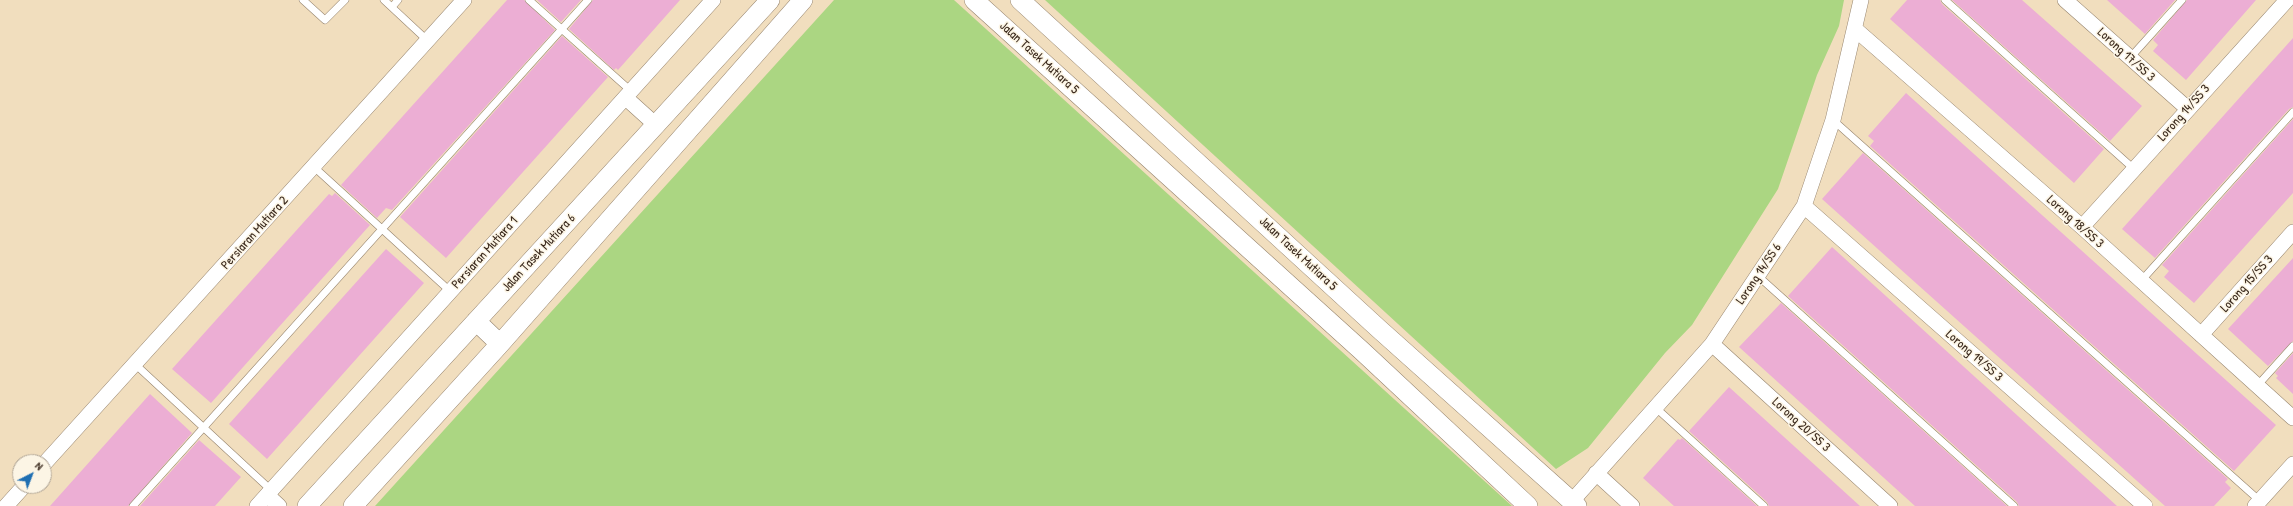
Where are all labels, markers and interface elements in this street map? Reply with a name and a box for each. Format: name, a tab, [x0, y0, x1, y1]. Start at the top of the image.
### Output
street label: Jalan Tasek Mutiara 5	[996, 18, 1082, 98]
street label: Lorong 17/SS 3	[2094, 25, 2158, 85]
street label: Lorong 14/SS 3	[2155, 81, 2213, 145]
street label: Lorong 18/SS 3	[2043, 192, 2107, 252]
street label: Persiaran Mutiara 2	[218, 193, 292, 273]
street label: Jalan Tasek Mutiara 6	[499, 211, 579, 295]
street label: Persiaran Mutiara 1	[449, 214, 521, 292]
street label: Jalan Tasek Mutiara 5	[1256, 214, 1340, 294]
street label: Lorong 14/SS 6	[1733, 241, 1785, 307]
street label: Lorong 15/SS 3	[2217, 252, 2277, 316]
street label: Lorong 19/SS 3	[1942, 327, 2006, 385]
street label: Lorong 20/SS 3	[1769, 395, 1833, 455]
north arrow	[12, 454, 52, 494]
text: N	[32, 459, 46, 473]

